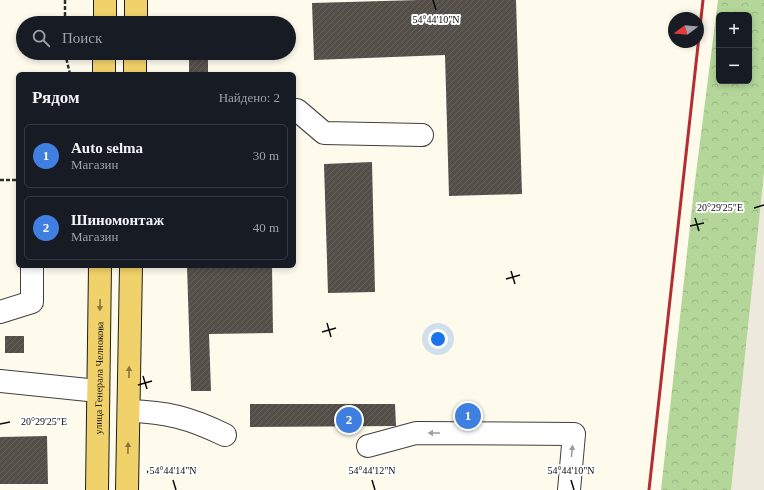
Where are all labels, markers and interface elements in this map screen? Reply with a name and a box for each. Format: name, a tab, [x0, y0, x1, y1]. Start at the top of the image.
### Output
north arrow	[668, 12, 704, 48]
map controls	[716, 12, 752, 84]
button: +	[716, 12, 752, 48]
text: 54°44'10"N	[412, 14, 460, 25]
search box	[16, 16, 296, 60]
icon: search	[30, 27, 52, 49]
text: Поиск	[62, 30, 102, 46]
button: −	[716, 48, 752, 84]
text: Рядом	[32, 88, 80, 107]
text: Найдено: 2	[219, 90, 280, 105]
text: Auto selma	[71, 140, 143, 156]
text: 1	[43, 148, 49, 163]
text: 30 m	[253, 148, 279, 163]
text: Магазин	[71, 157, 118, 172]
text: 20°29'25"E	[697, 202, 743, 213]
text: Шиномонтаж	[71, 212, 164, 228]
text: 2	[43, 220, 49, 235]
text: 40 m	[253, 220, 279, 235]
text: Магазин	[71, 229, 118, 244]
one-way arrow	[97, 299, 103, 312]
street label: улица Генерала Челнокова	[92, 321, 105, 434]
your location	[428, 329, 448, 349]
one-way arrow	[126, 366, 133, 378]
pin: 1	[455, 401, 481, 431]
pin: 2	[336, 405, 362, 435]
text: 20°29'25"E	[21, 416, 67, 427]
one-way arrow	[427, 430, 440, 436]
one-way arrow	[125, 441, 131, 454]
one-way arrow	[569, 445, 576, 457]
text: 54°44'14"N	[149, 465, 197, 476]
text: 54°44'12"N	[348, 465, 396, 476]
text: 54°44'10"N	[547, 465, 595, 476]

